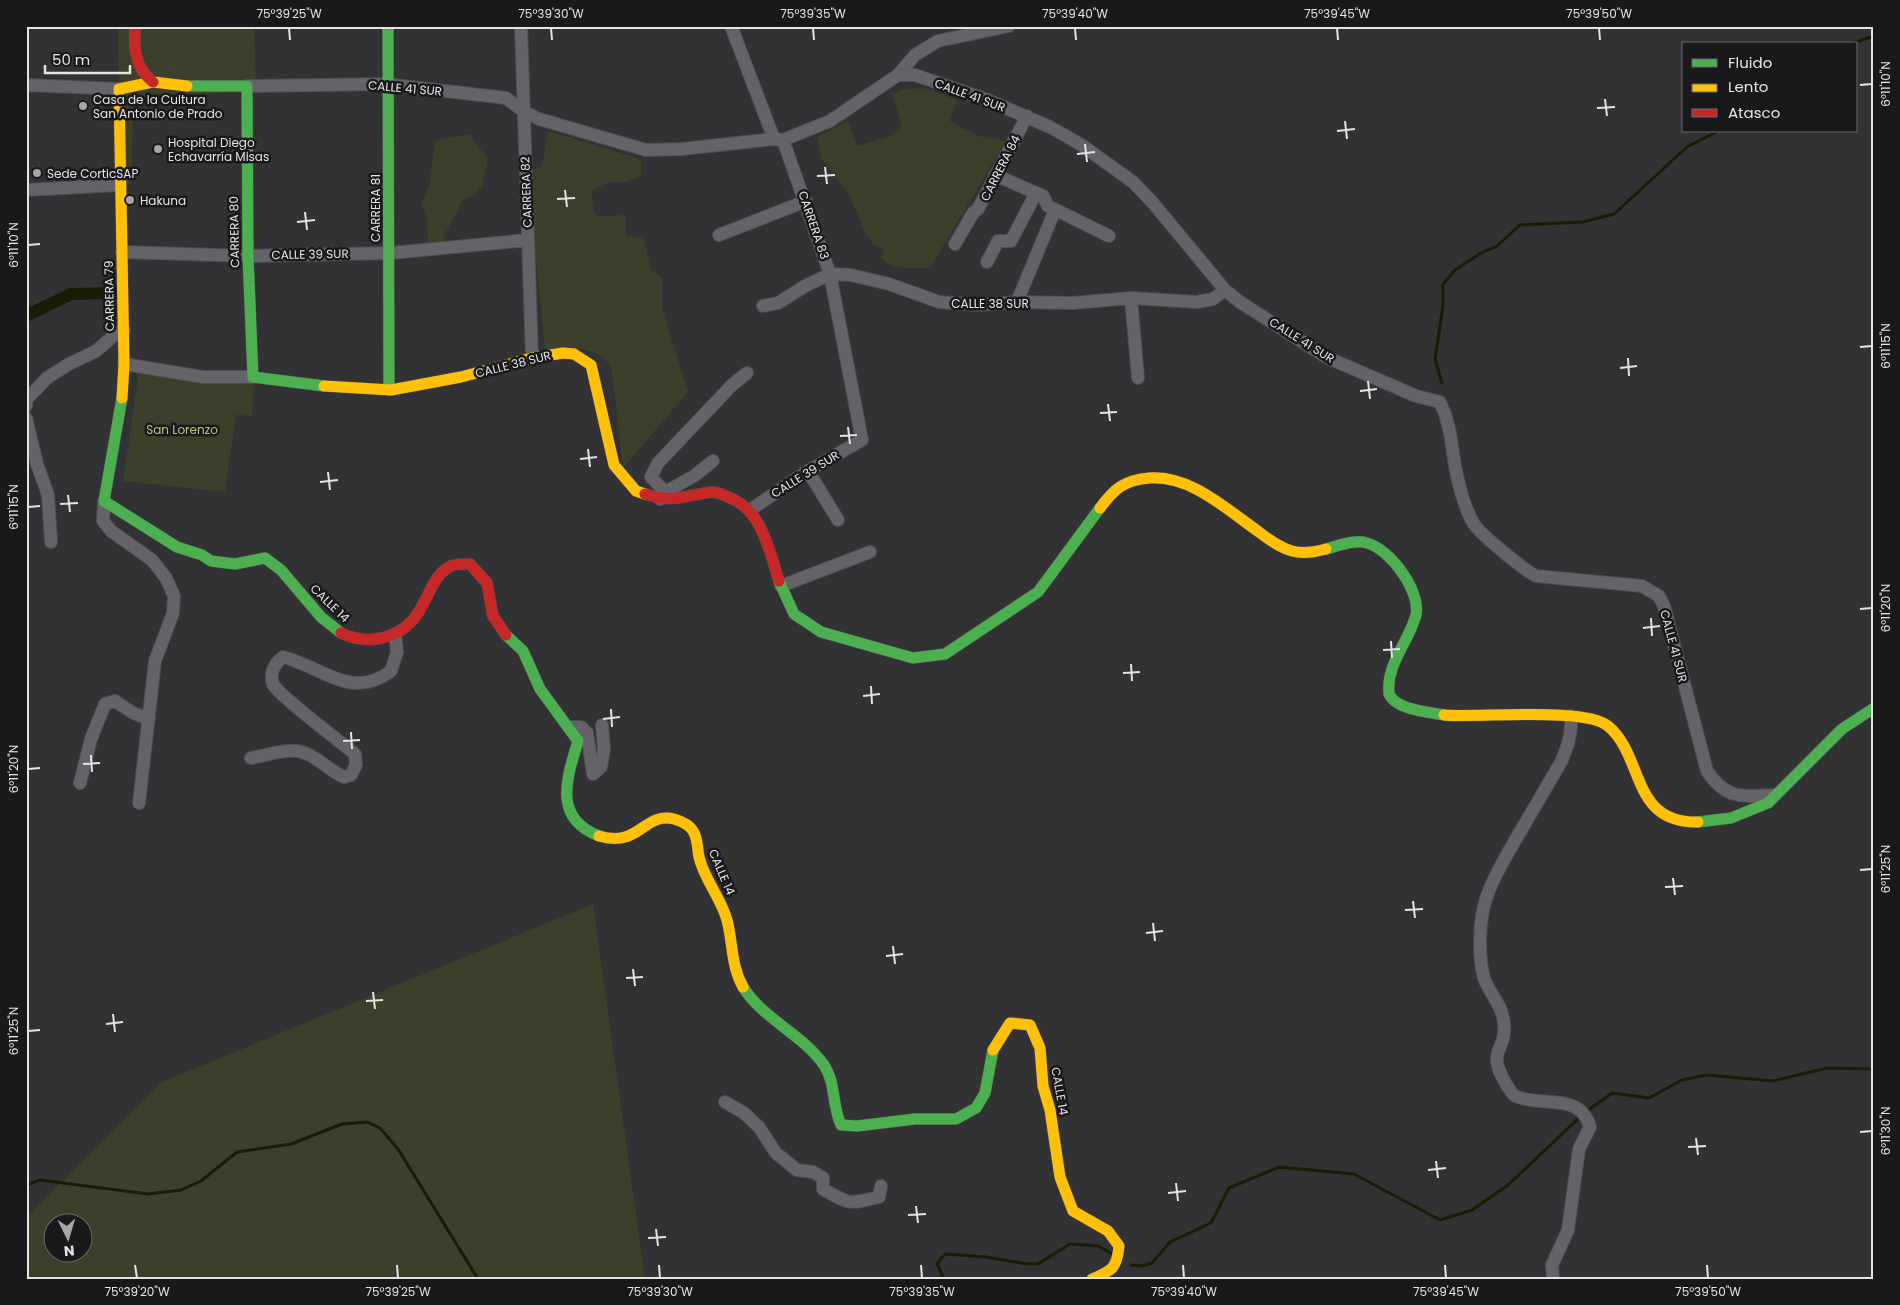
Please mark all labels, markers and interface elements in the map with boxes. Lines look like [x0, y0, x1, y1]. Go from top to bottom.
text: 75°39'25"W [256, 5, 322, 22]
text: 75°39'30"W [518, 5, 584, 22]
text: 75°39'35"W [780, 5, 846, 22]
text: 75°39'40"W [1042, 5, 1108, 22]
text: 75°39'45"W [1304, 5, 1370, 22]
text: 75°39'50"W [1566, 5, 1632, 22]
scale bar [45, 42, 130, 74]
legend [1682, 42, 1858, 132]
text: 50 m [52, 49, 90, 70]
text: Fluido [1728, 52, 1772, 73]
text: 6°11'10"N [1877, 61, 1894, 107]
street label: CALLE 41 SUR [932, 74, 1008, 116]
street label: CALLE 41 SUR [367, 76, 443, 100]
text: Lento [1728, 76, 1768, 97]
place label: Casa de la Cultura San Antonio de Prado [93, 91, 223, 122]
marker: Casa de la Cultura San Antonio de Prado [77, 100, 89, 112]
text: Atasco [1728, 102, 1780, 123]
street label: CARRERA 84 [976, 132, 1024, 204]
place label: Hospital Diego Echavarría Misas [168, 134, 269, 165]
marker: Hospital Diego Echavarría Misas [152, 143, 164, 155]
street label: CARRERA 82 [516, 156, 536, 228]
place label: Sede CorticSAP [47, 165, 138, 182]
marker: Sede CorticSAP [31, 167, 43, 179]
street label: CARRERA 81 [367, 174, 384, 242]
street label: CARRERA 83 [794, 189, 834, 261]
place label: Hakuna [140, 192, 186, 209]
marker: Hakuna [124, 194, 136, 206]
street label: CARRERA 80 [225, 196, 243, 268]
text: 6°11'10"N [5, 222, 22, 268]
street label: CALLE 39 SUR [271, 245, 349, 263]
street label: CARRERA 79 [100, 260, 118, 332]
street label: CALLE 38 SUR [951, 295, 1029, 312]
street label: CALLE 41 SUR [1266, 313, 1338, 367]
text: 6°11'15"N [1877, 323, 1894, 369]
street label: CALLE 38 SUR [473, 346, 553, 382]
park label: San Lorenzo [146, 421, 218, 438]
street label: CALLE 39 SUR [768, 446, 842, 502]
text: 6°11'15"N [5, 484, 22, 530]
street label: CALLE 14 [307, 580, 354, 626]
text: 6°11'20"N [1877, 584, 1894, 632]
street label: CALLE 41 SUR [1656, 608, 1692, 684]
text: 6°11'20"N [5, 745, 22, 793]
text: 6°11'25"N [1877, 845, 1894, 893]
street label: CALLE 14 [705, 846, 739, 898]
text: 6°11'25"N [5, 1007, 22, 1055]
street label: CALLE 14 [1047, 1066, 1073, 1117]
text: 6°11'30"N [1877, 1107, 1894, 1155]
north arrow [42, 1212, 92, 1262]
text: N [63, 1241, 75, 1261]
text: 75°39'20"W [104, 1283, 170, 1300]
text: 75°39'25"W [365, 1283, 431, 1300]
text: 75°39'30"W [627, 1283, 693, 1300]
text: 75°39'35"W [889, 1283, 955, 1300]
text: 75°39'40"W [1151, 1283, 1217, 1300]
text: 75°39'45"W [1413, 1283, 1479, 1300]
text: 75°39'50"W [1675, 1283, 1741, 1300]

